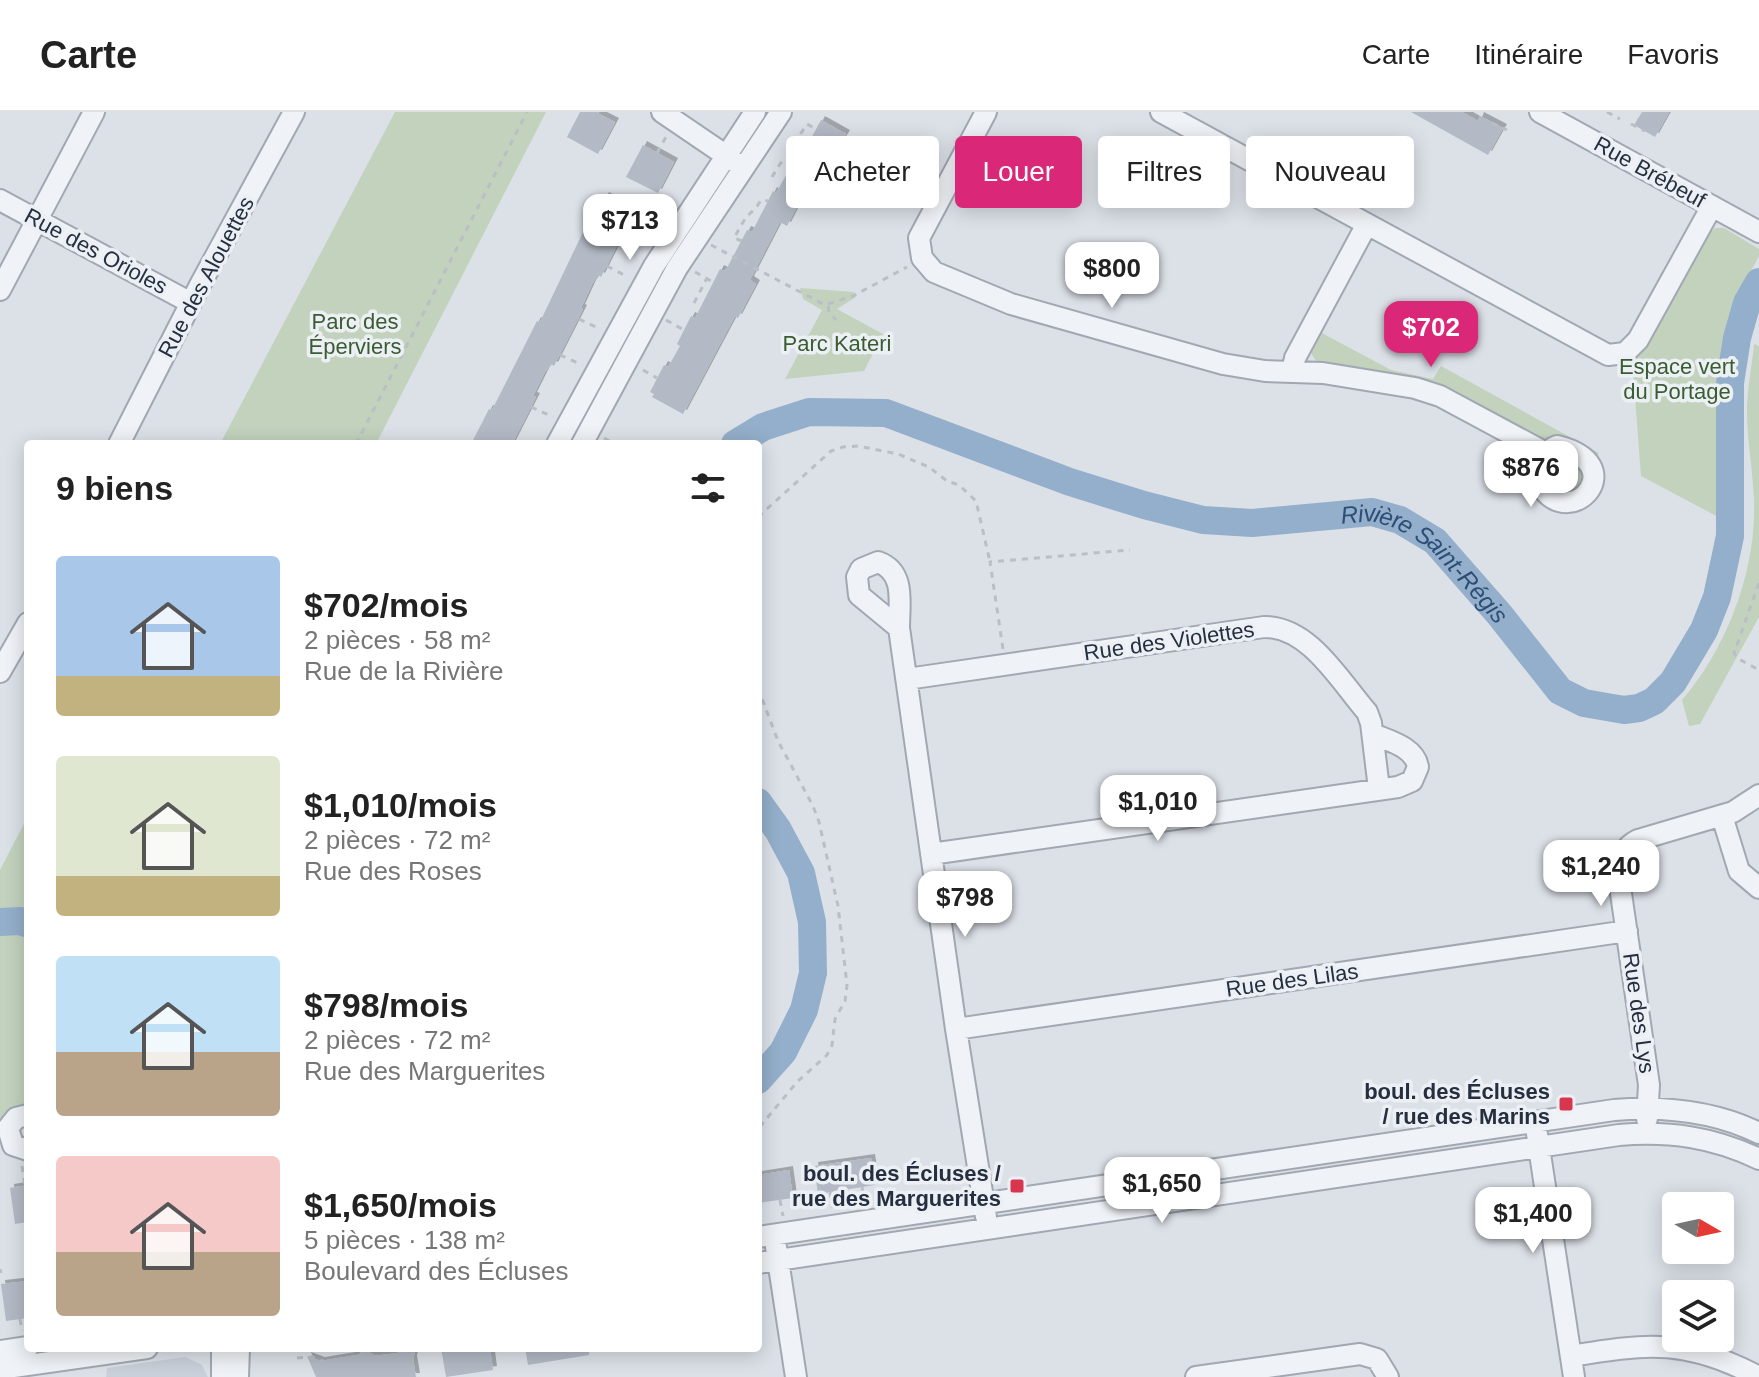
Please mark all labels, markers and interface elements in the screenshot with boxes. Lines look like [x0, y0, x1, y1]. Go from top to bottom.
text: Carte [40, 34, 137, 76]
text: Carte [1362, 39, 1430, 70]
text: Itinéraire [1474, 39, 1583, 70]
text: Favoris [1627, 39, 1719, 70]
street label: Rue Brébeuf [1590, 131, 1711, 213]
chip: Acheter [786, 136, 939, 208]
chip: Louer [955, 136, 1082, 208]
chip: Filtres [1098, 136, 1230, 208]
chip: Nouveau [1246, 136, 1414, 208]
street label: Rue des Alouettes [153, 192, 259, 362]
pin: $713 [583, 194, 677, 262]
street label: Rue des Orioles [20, 203, 172, 299]
text: $713 [601, 205, 659, 235]
pin: $800 [1065, 242, 1159, 310]
text: $800 [1083, 253, 1141, 283]
pin: $702 [1384, 301, 1478, 369]
park label: Parc des Éperviers [309, 309, 401, 359]
text: $702 [1402, 312, 1460, 342]
park label: Parc Kateri [783, 331, 891, 356]
park label: Espace vert du Portage [1619, 354, 1735, 404]
pin: $876 [1484, 441, 1578, 509]
text: $876 [1502, 452, 1560, 482]
icon: filters [686, 466, 730, 510]
text: 9 biens [56, 469, 173, 507]
water label: Rivière Saint-Régis [1339, 498, 1514, 628]
text: $702/mois [304, 586, 468, 624]
icon: home [120, 588, 216, 684]
street label: Rue des Violettes [1082, 617, 1256, 665]
text: 2 pièces · 58 m² [304, 625, 490, 655]
text: Rue de la Rivière [304, 656, 503, 686]
pin: $1,010 [1093, 775, 1223, 843]
text: $1,010/mois [304, 786, 497, 824]
text: $1,010 [1118, 786, 1198, 816]
icon: home [120, 788, 216, 884]
text: 2 pièces · 72 m² [304, 825, 490, 855]
pin: $1,240 [1536, 840, 1666, 908]
text: $1,240 [1561, 851, 1641, 881]
text: Rue des Roses [304, 856, 482, 886]
pin: $798 [918, 871, 1012, 939]
text: $798 [936, 882, 994, 912]
street label: Rue des Lys [1618, 951, 1660, 1075]
street label: Rue des Lilas [1224, 958, 1360, 1002]
text: $798/mois [304, 986, 468, 1024]
icon: home [120, 988, 216, 1084]
text: 2 pièces · 72 m² [304, 1025, 490, 1055]
text: Rue des Marguerites [304, 1056, 545, 1086]
place label: boul. des Écluses / rue des Marins [1364, 1079, 1550, 1129]
marker: boul. des Écluses / rue des Marins [1557, 1095, 1575, 1113]
pin: $1,650 [1097, 1157, 1227, 1225]
place label: boul. des Écluses / rue des Marguerites [792, 1161, 1001, 1211]
text: $1,650 [1122, 1168, 1202, 1198]
marker: boul. des Écluses / rue des Marguerites [1008, 1177, 1026, 1195]
text: $1,650/mois [304, 1186, 497, 1224]
pin: $1,400 [1468, 1187, 1598, 1255]
icon: home [120, 1188, 216, 1284]
north arrow [1662, 1192, 1734, 1264]
map controls [1662, 1192, 1734, 1352]
text: $1,400 [1493, 1198, 1573, 1228]
text: 5 pièces · 138 m² [304, 1225, 505, 1255]
text: Boulevard des Écluses [304, 1256, 568, 1286]
button: layers [1662, 1280, 1734, 1352]

